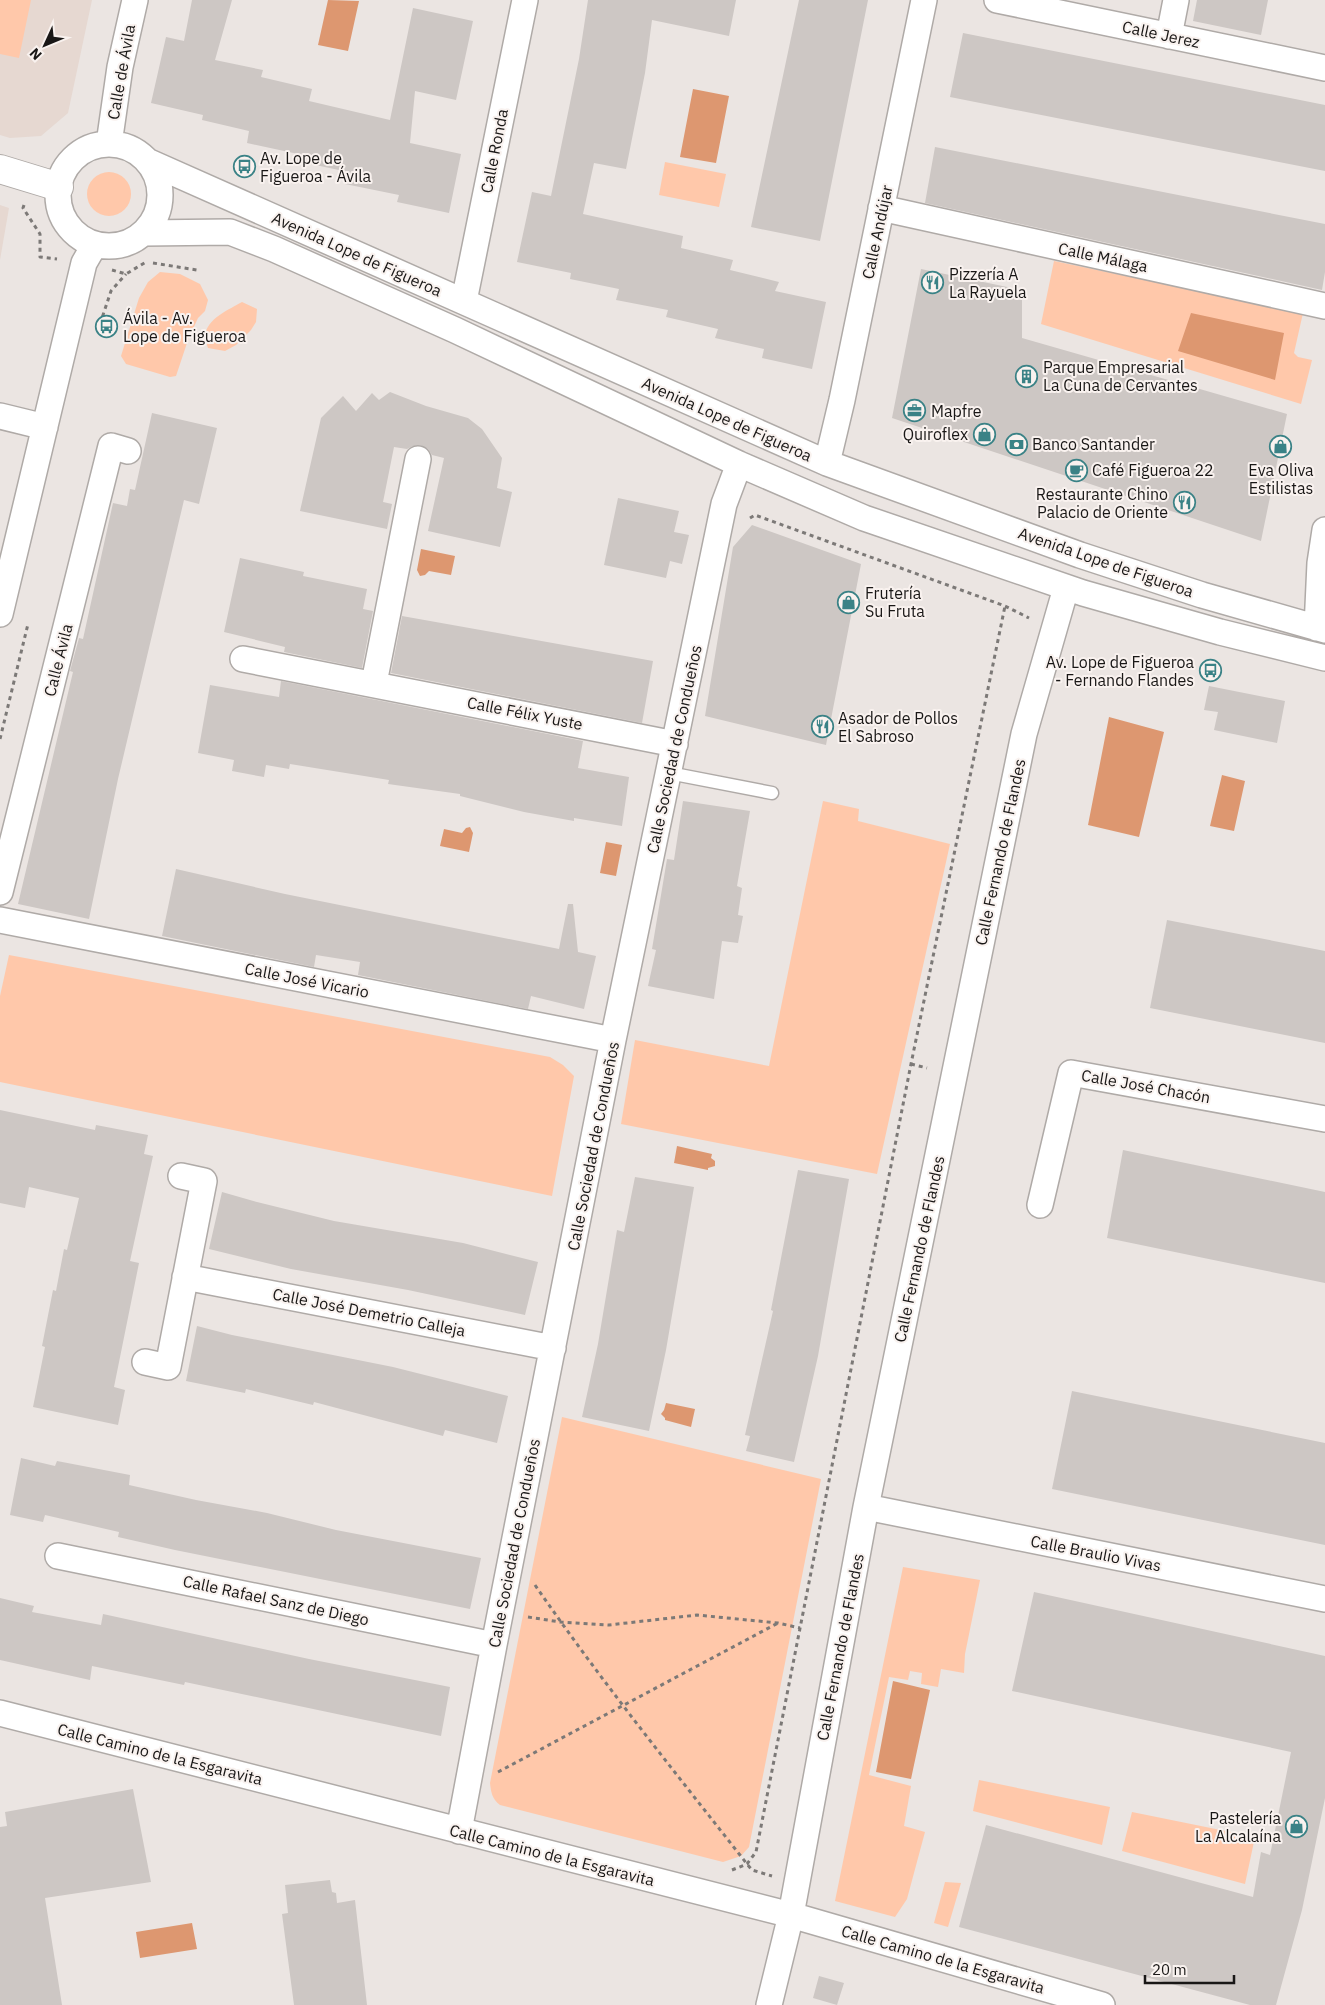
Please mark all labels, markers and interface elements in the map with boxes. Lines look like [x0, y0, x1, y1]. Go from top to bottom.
street label: Calle Jerez [1121, 16, 1201, 52]
north arrow [20, 20, 70, 70]
street label: Calle de Ávila [102, 22, 139, 121]
text: N [26, 44, 46, 64]
street label: Calle Ronda [476, 107, 512, 195]
place label: Av. Lope de Figueroa - Ávila [260, 148, 372, 186]
bus stop icon: Av. Lope de Figueroa - Ávila [232, 155, 256, 179]
street label: Calle Andújar [857, 183, 897, 281]
street label: Avenida Lope de Figueroa [269, 207, 446, 301]
street label: Calle Málaga [1056, 238, 1150, 276]
place label: Pizzería A La Rayuela [949, 264, 1027, 302]
restaurant icon: Pizzería A La Rayuela [921, 271, 945, 295]
place label: Ávila - Av. Lope de Figueroa [123, 307, 246, 346]
bus stop icon: Ávila - Av. Lope de Figueroa [95, 315, 119, 339]
place label: Parque Empresarial La Cuna de Cervantes [1043, 357, 1198, 395]
building icon: Parque Empresarial La Cuna de Cervantes [1015, 364, 1039, 388]
street label: Avenida Lope de Figueroa [639, 372, 816, 466]
office icon: Mapfre [903, 399, 927, 423]
place label: Mapfre [931, 401, 982, 421]
shop icon: Quiroflex [972, 422, 996, 446]
place label: Quiroflex [903, 424, 968, 444]
bank icon: Banco Santander [1004, 432, 1028, 456]
place label: Banco Santander [1032, 434, 1155, 454]
shop icon: Eva Oliva Estilistas [1269, 434, 1293, 458]
cafe icon: Café Figueroa 22 [1064, 458, 1088, 482]
place label: Café Figueroa 22 [1092, 460, 1214, 480]
place label: Eva Oliva Estilistas [1248, 460, 1314, 498]
place label: Restaurante Chino Palacio de Oriente [1036, 484, 1168, 522]
restaurant icon: Restaurante Chino Palacio de Oriente [1172, 491, 1196, 515]
street label: Avenida Lope de Figueroa [1016, 523, 1197, 602]
place label: Frutería Su Fruta [865, 583, 925, 621]
shop icon: Frutería Su Fruta [837, 590, 861, 614]
street label: Calle Ávila [38, 621, 77, 699]
street label: Calle Sociedad de Condueños [642, 643, 706, 855]
place label: Av. Lope de Figueroa - Fernando Flandes [1046, 652, 1194, 690]
bus stop icon: Av. Lope de Figueroa - Fernando Flandes [1198, 659, 1222, 683]
street label: Calle Félix Yuste [465, 692, 585, 734]
place label: Asador de Pollos El Sabroso [838, 708, 958, 746]
restaurant icon: Asador de Pollos El Sabroso [810, 715, 834, 739]
street label: Calle Fernando de Flandes [970, 757, 1030, 947]
street label: Calle José Vicario [243, 958, 371, 1002]
street label: Calle Sociedad de Condueños [563, 1040, 623, 1252]
street label: Calle José Chacón [1080, 1065, 1212, 1107]
street label: Calle Fernando de Flandes [889, 1154, 949, 1344]
street label: Calle José Demetrio Calleja [271, 1283, 468, 1341]
street label: Calle Sociedad de Condueños [484, 1437, 544, 1649]
street label: Calle Braulio Vivas [1029, 1531, 1163, 1575]
street label: Calle Fernando de Flandes [812, 1552, 868, 1742]
street label: Calle Rafael Sanz de Diego [181, 1570, 371, 1630]
street label: Calle Camino de la Esgaravita [55, 1719, 265, 1789]
place label: Pastelería La Alcalaína [1195, 1808, 1281, 1846]
shop icon: Pastelería La Alcalaína [1285, 1815, 1309, 1839]
street label: Calle Camino de la Esgaravita [447, 1820, 657, 1890]
street label: Calle Camino de la Esgaravita [839, 1920, 1047, 1998]
scale bar [1145, 1952, 1234, 1984]
text: 20 m [1152, 1960, 1187, 1979]

